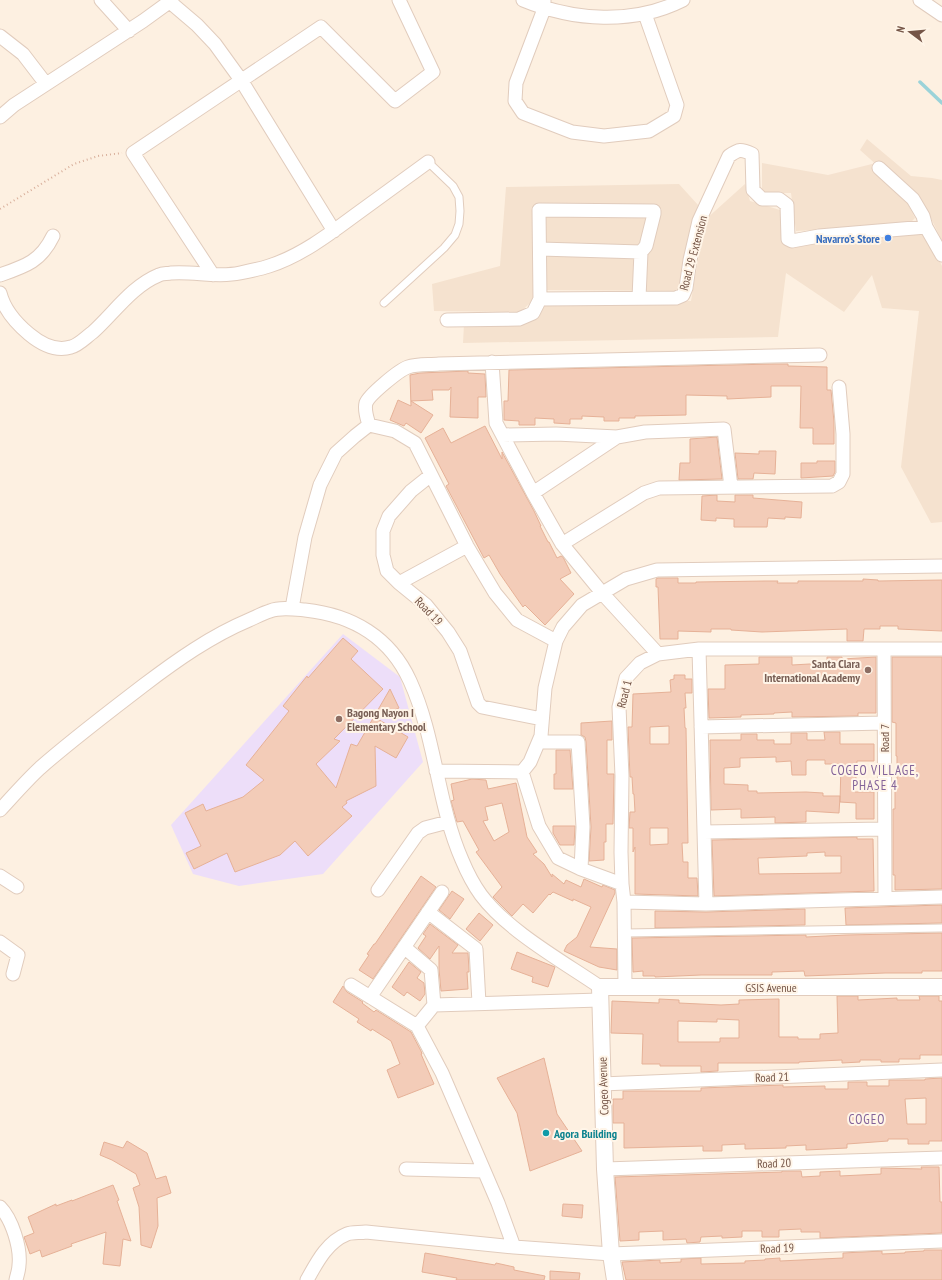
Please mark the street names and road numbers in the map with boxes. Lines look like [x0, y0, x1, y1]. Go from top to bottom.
street label: Road 29 Extension [676, 214, 710, 292]
street label: Road 19 [412, 594, 446, 628]
street label: Road 1 [613, 678, 635, 710]
street label: Road 7 [877, 724, 892, 752]
street label: GSIS Avenue [745, 980, 797, 995]
street label: Cogeo Avenue [594, 1057, 612, 1115]
street label: Road 21 [755, 1069, 789, 1085]
street label: Road 20 [757, 1155, 791, 1171]
street label: Road 19 [760, 1240, 794, 1256]

